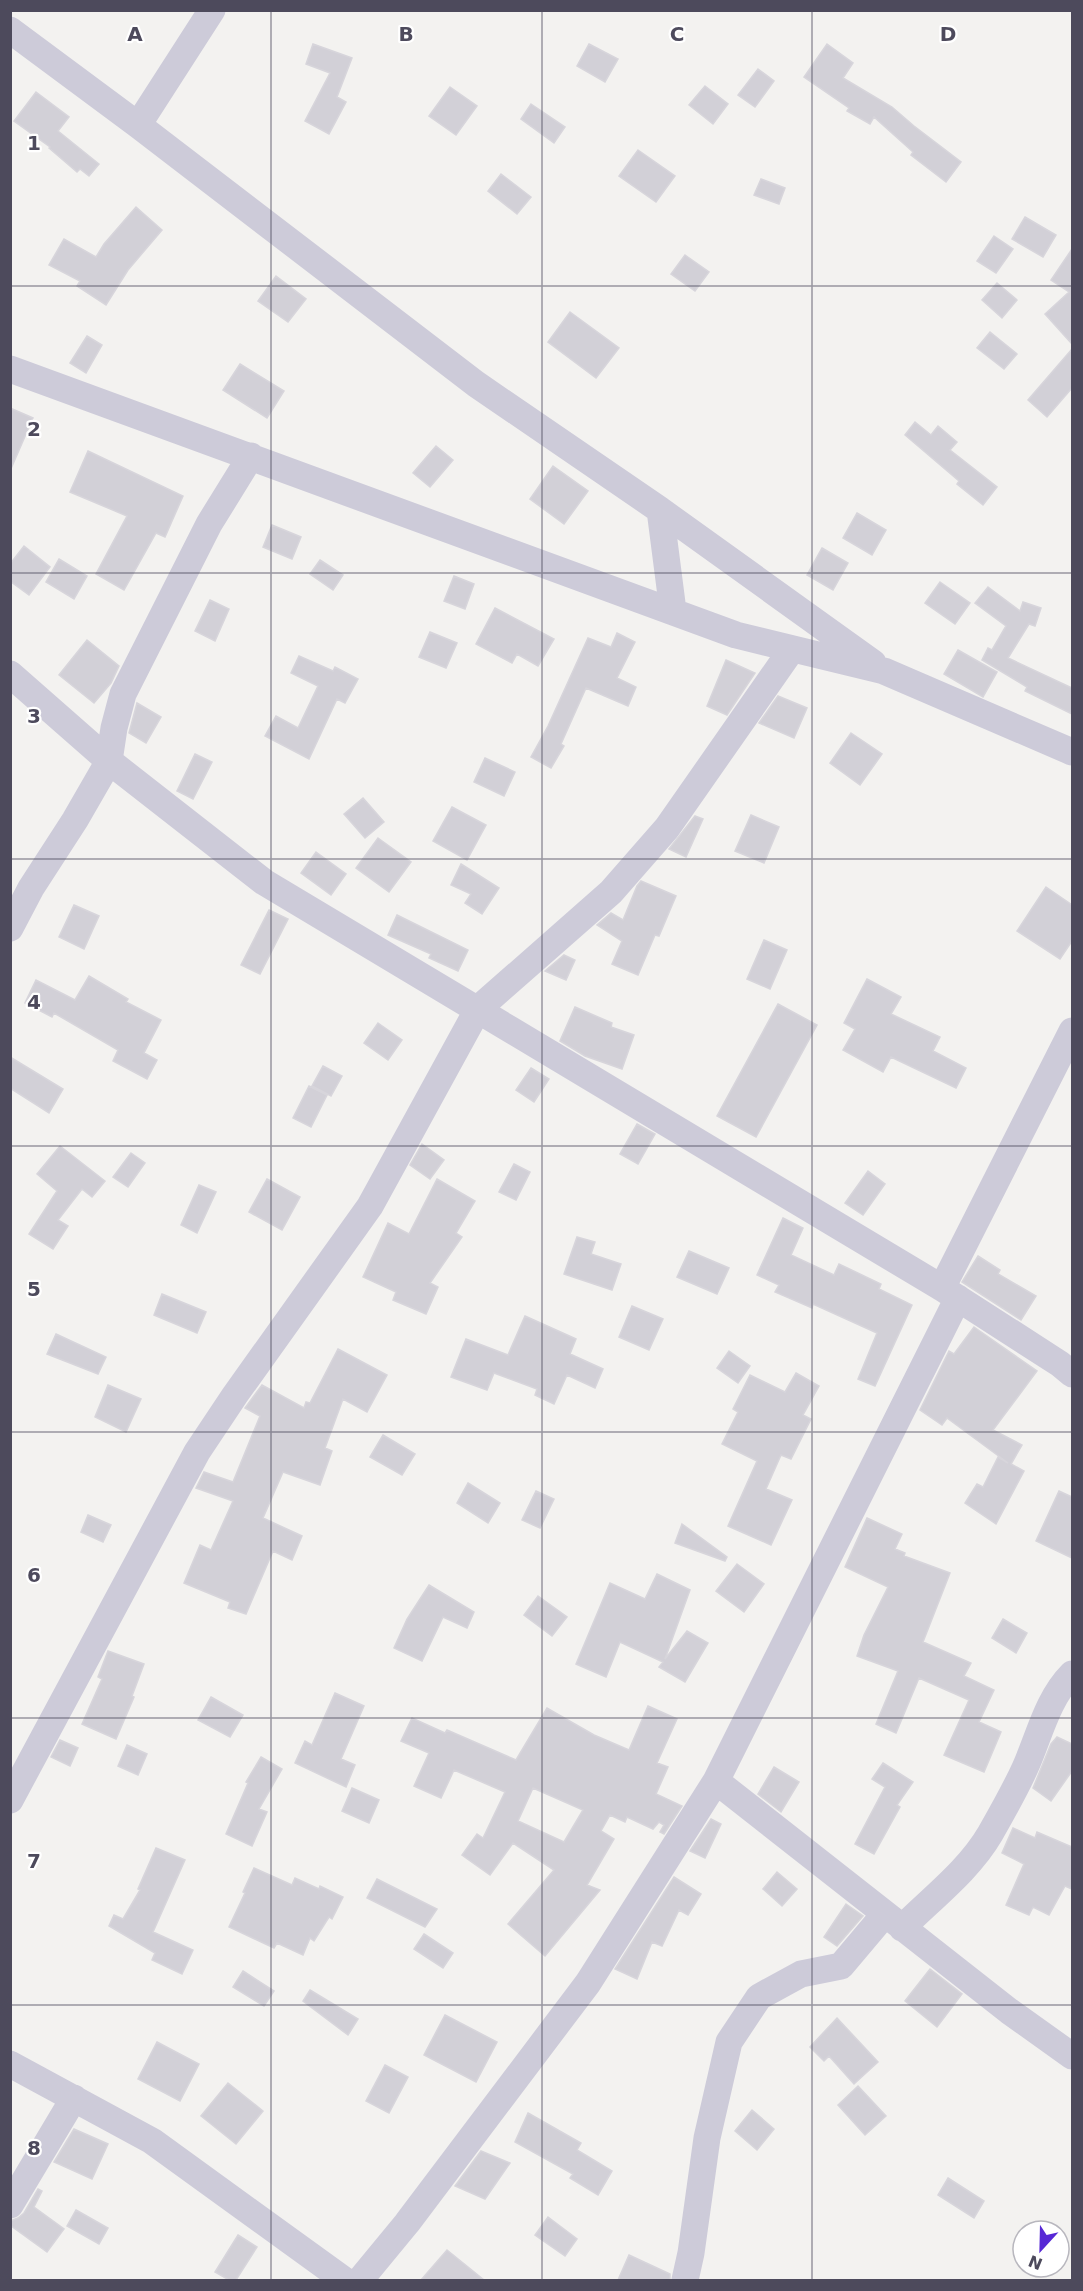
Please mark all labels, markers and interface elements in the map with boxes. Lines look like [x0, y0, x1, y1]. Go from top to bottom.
text: A [127, 22, 143, 46]
text: B [398, 22, 414, 46]
text: C [670, 22, 684, 46]
text: D [940, 22, 956, 46]
text: 1 [27, 131, 41, 155]
text: 2 [27, 417, 41, 441]
text: 3 [27, 704, 41, 728]
text: 4 [27, 990, 41, 1014]
text: 5 [27, 1277, 41, 1301]
text: 6 [27, 1563, 41, 1587]
text: 7 [27, 1849, 41, 1873]
text: 8 [27, 2136, 41, 2160]
north arrow [1011, 2219, 1071, 2279]
text: N [1026, 2251, 1045, 2274]

